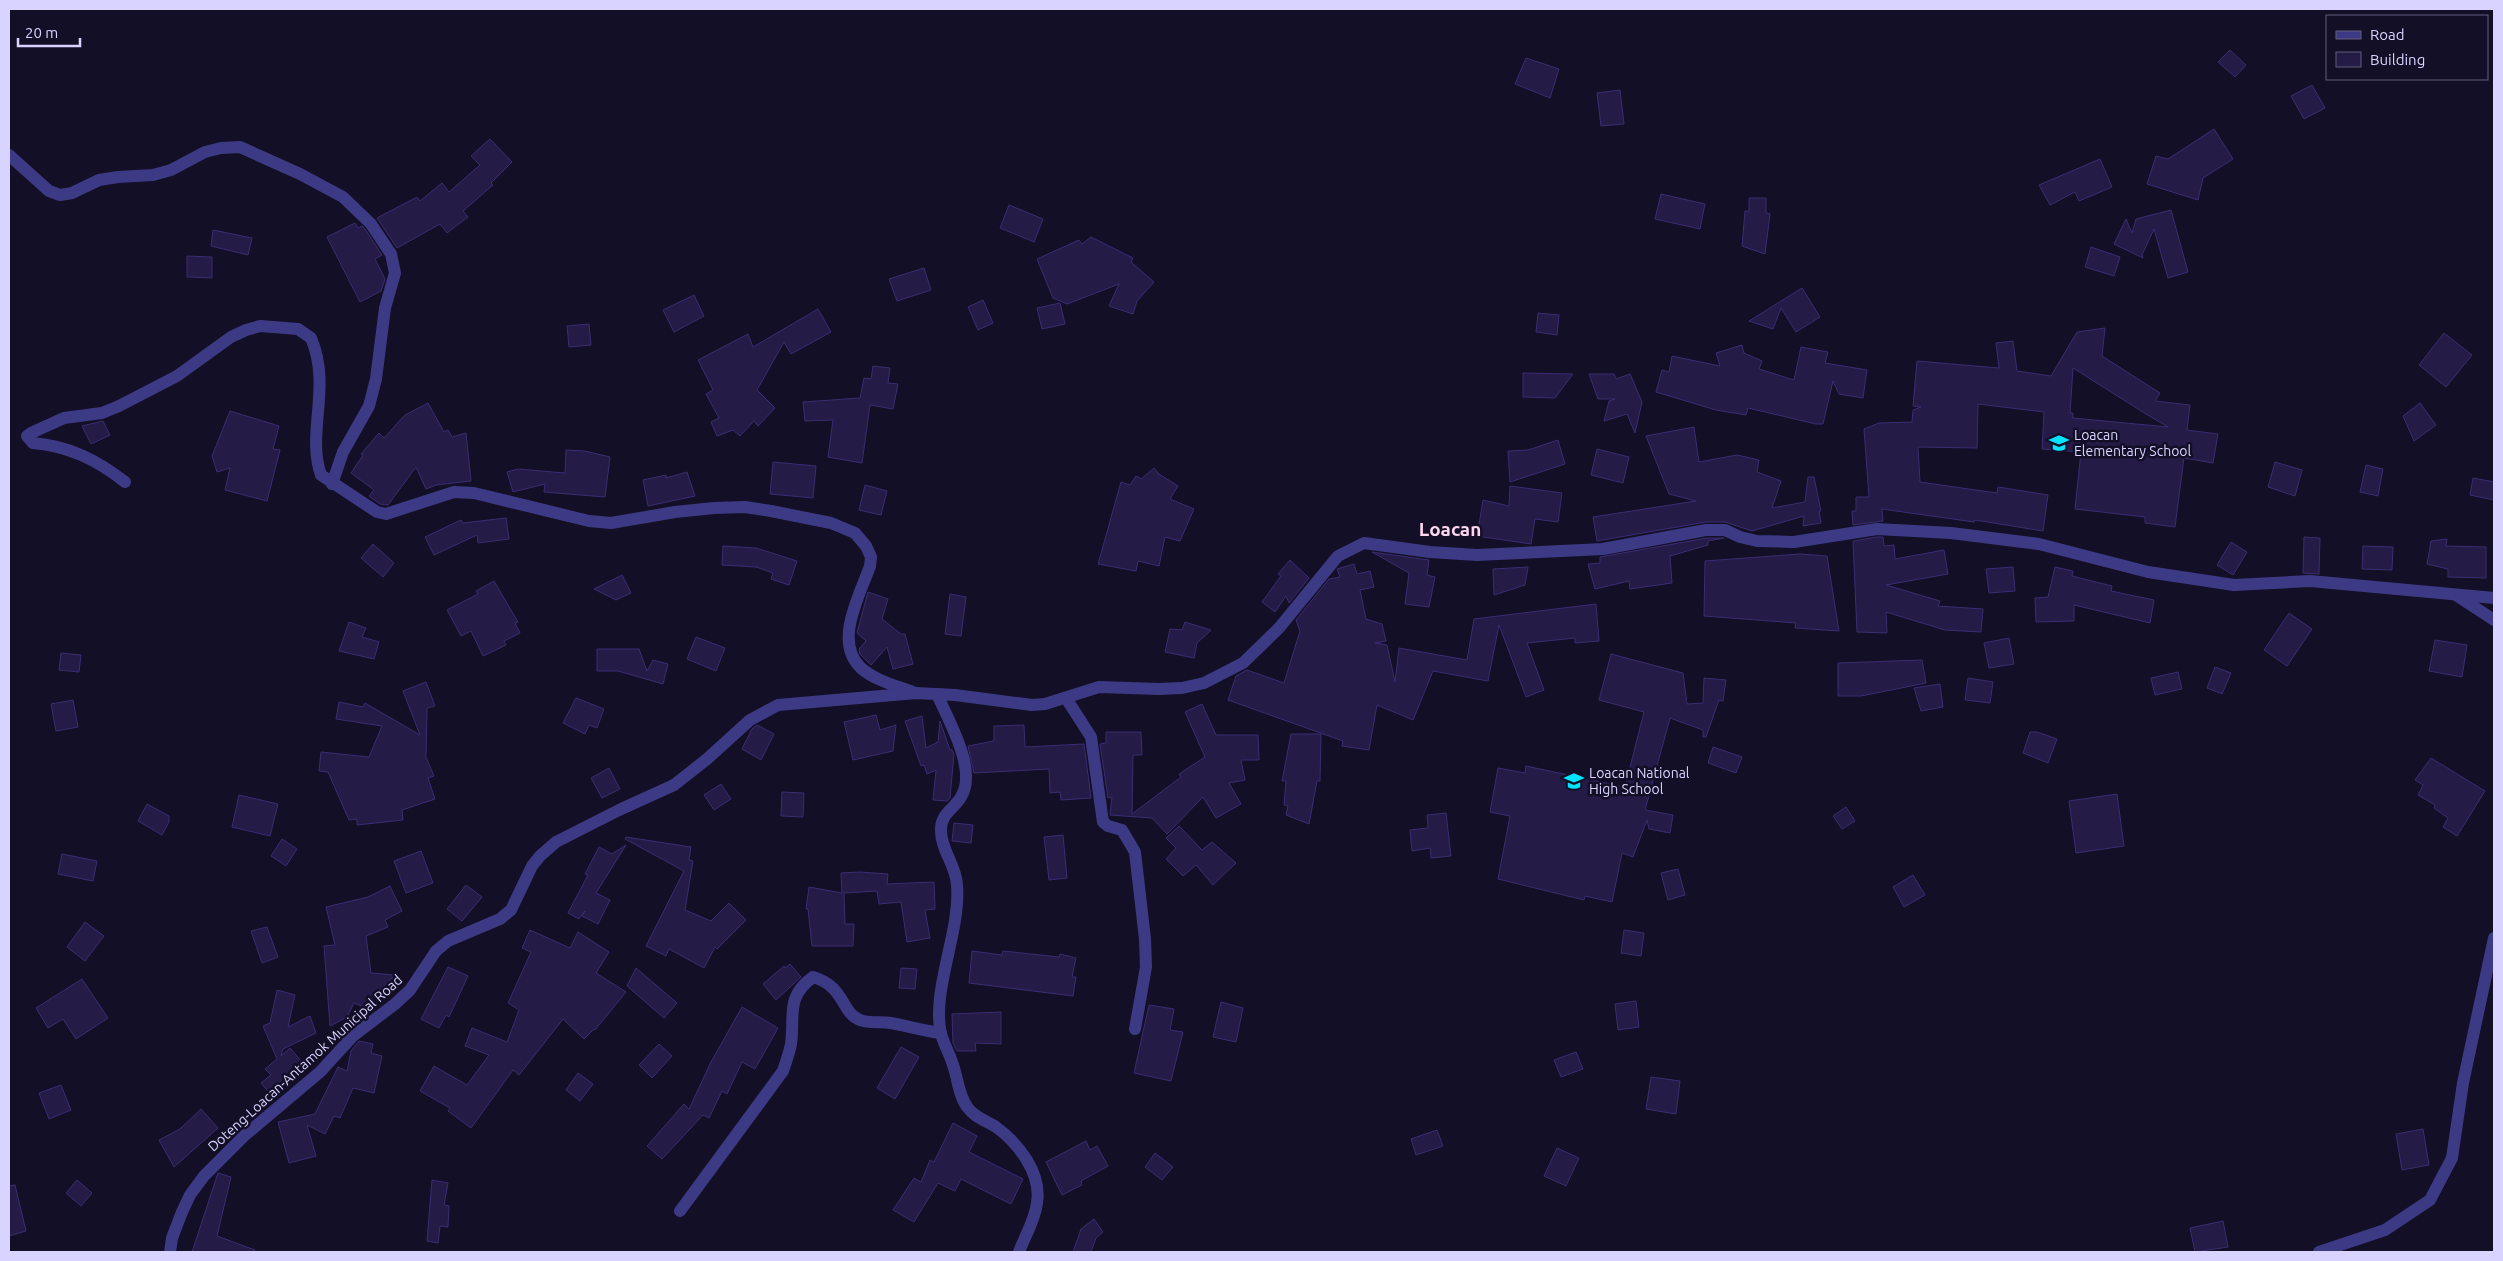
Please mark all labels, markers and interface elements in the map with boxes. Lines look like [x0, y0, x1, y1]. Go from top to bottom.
scale bar [18, 15, 80, 47]
legend [2326, 15, 2488, 80]
text: 20 m [25, 24, 58, 41]
text: Road [2370, 26, 2405, 43]
text: Building [2370, 51, 2425, 68]
place label: Loacan Elementary School [2074, 427, 2192, 459]
school or university icon: Loacan Elementary School [2048, 432, 2070, 454]
district label: Loacan [1419, 518, 1481, 540]
place label: Loacan National High School [1589, 765, 1690, 797]
school or university icon: Loacan National High School [1563, 770, 1585, 792]
street label: Doteng-Loacan-Antamok Municipal Road [205, 971, 405, 1155]

